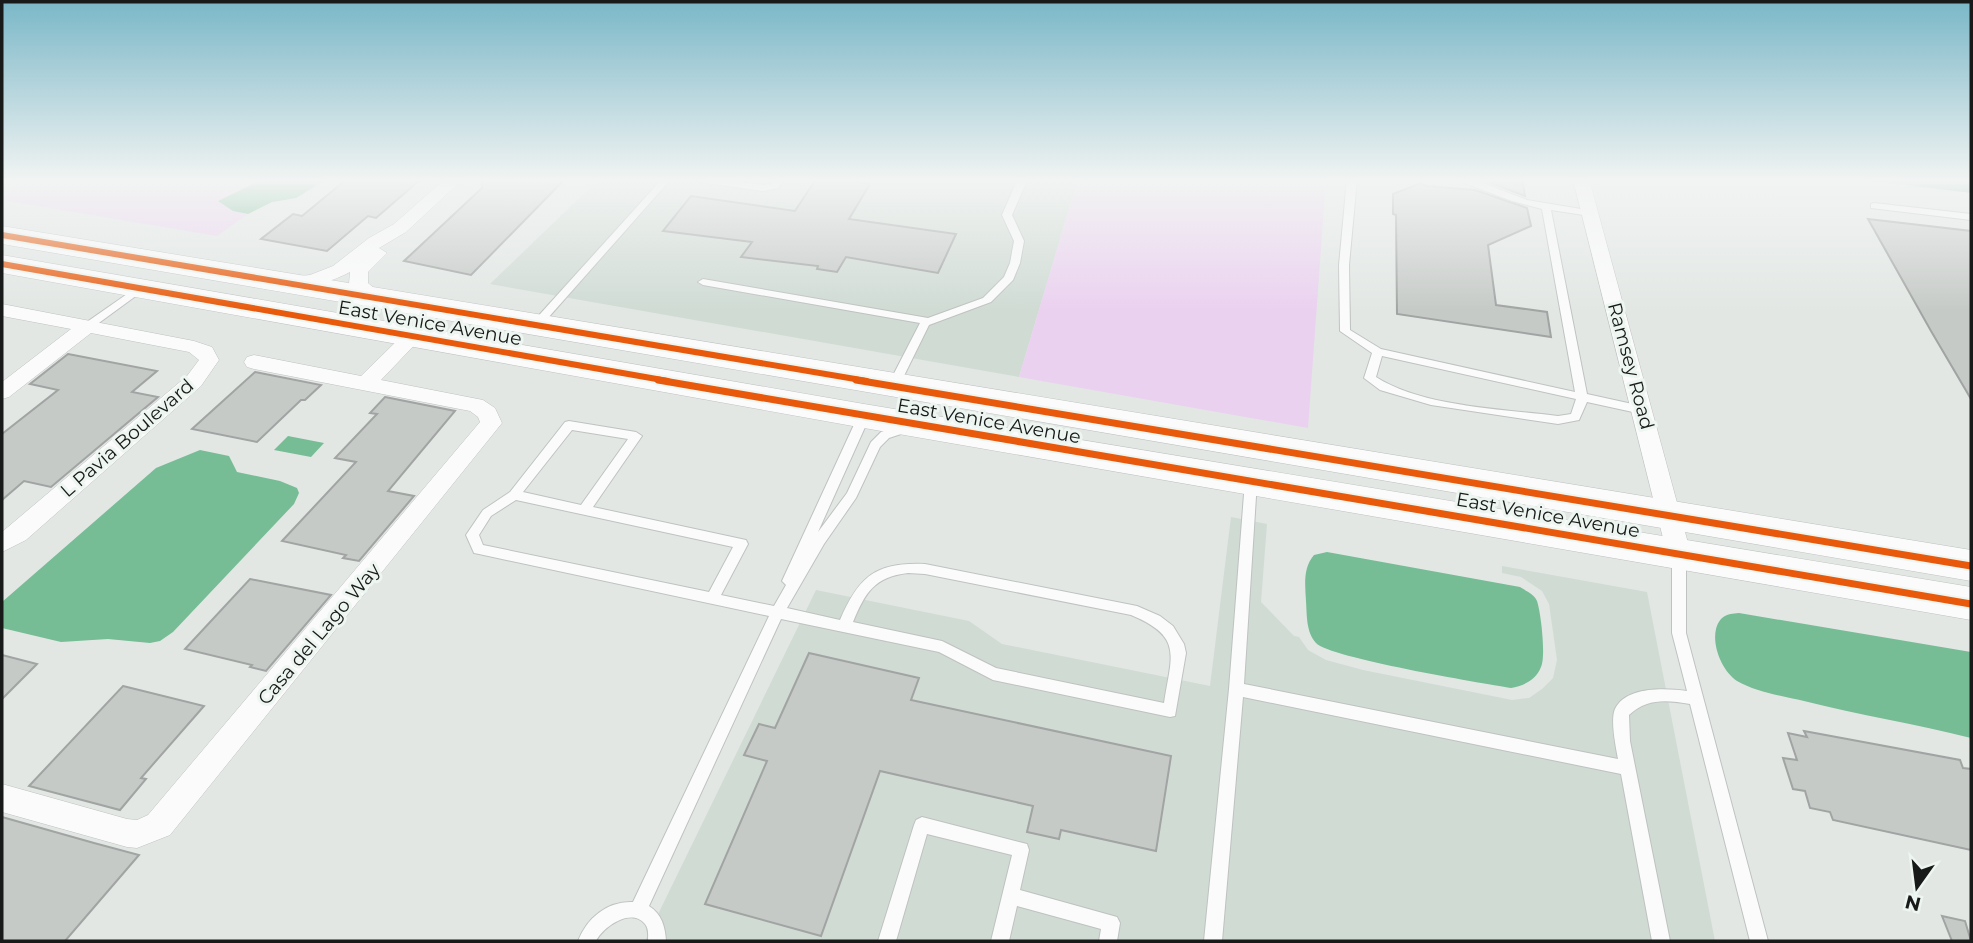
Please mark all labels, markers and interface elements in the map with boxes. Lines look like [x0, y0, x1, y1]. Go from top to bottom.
street label: East Venice Avenue [336, 296, 524, 350]
street label: Ramsey Road [1603, 300, 1659, 432]
street label: L Pavia Boulevard [56, 374, 198, 502]
street label: East Venice Avenue [895, 394, 1083, 448]
street label: East Venice Avenue [1454, 488, 1642, 542]
street label: Casa del Lago Way [253, 558, 385, 710]
north arrow [1882, 852, 1952, 922]
text: N [1903, 890, 1923, 916]

